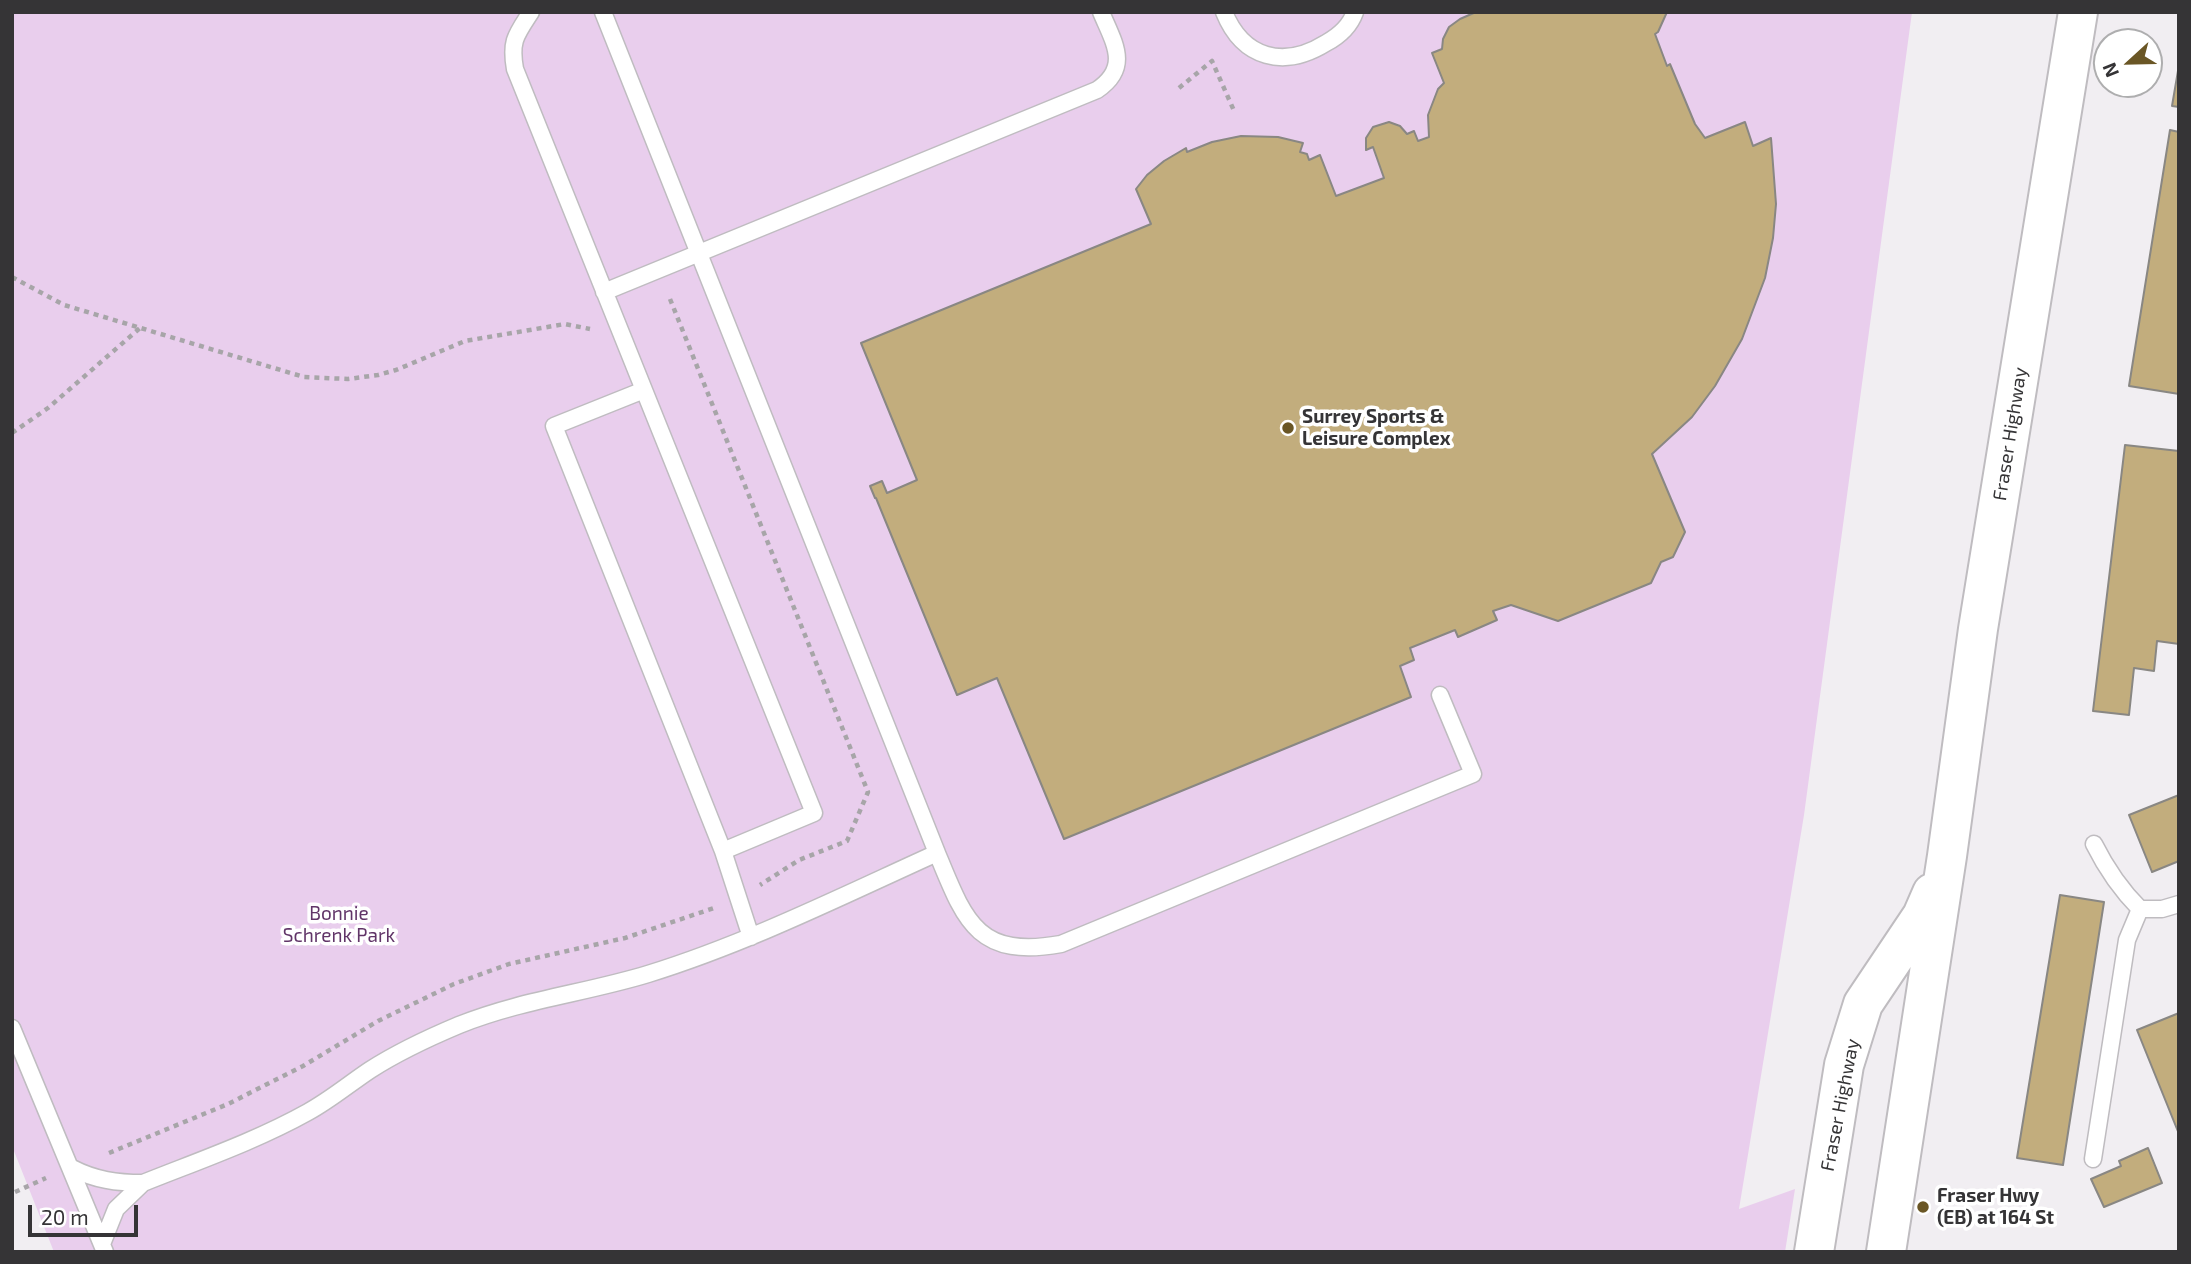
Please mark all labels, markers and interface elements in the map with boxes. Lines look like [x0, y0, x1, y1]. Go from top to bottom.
north arrow [2093, 28, 2163, 98]
text: N [2097, 60, 2123, 81]
street label: Fraser Highway [1988, 366, 2032, 502]
place label: Surrey Sports & Leisure Complex [1302, 406, 1450, 450]
marker: Surrey Sports & Leisure Complex [1280, 420, 1296, 436]
park label: Bonnie Schrenk Park [283, 903, 395, 947]
street label: Fraser Highway [1816, 1037, 1864, 1173]
place label: Fraser Hwy (EB) at 164 St [1937, 1185, 2054, 1229]
scale bar [32, 1190, 142, 1234]
marker: Fraser Hwy (EB) at 164 St [1915, 1199, 1931, 1215]
text: 20 m [41, 1204, 89, 1229]

